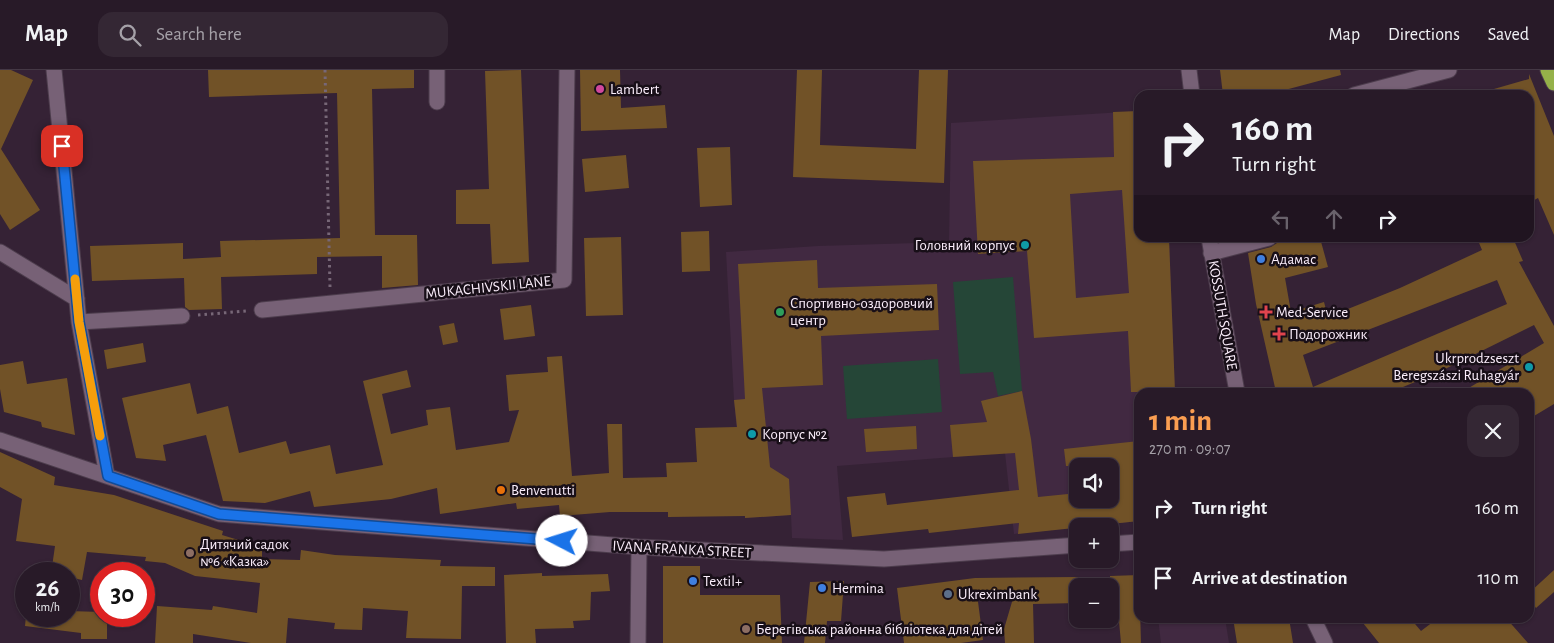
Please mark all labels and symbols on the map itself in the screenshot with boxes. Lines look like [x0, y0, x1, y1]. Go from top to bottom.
place label: Lambert [610, 82, 659, 97]
marker: Lambert [594, 83, 606, 95]
pin [41, 125, 83, 167]
place label: Головний корпус [915, 238, 1015, 253]
marker: Головний корпус [1019, 239, 1031, 251]
place label: Адамас [1271, 252, 1316, 267]
marker: Адамас [1255, 253, 1267, 265]
street label: KOSSUTH SQUARE [1205, 259, 1240, 371]
street label: MUKACHIVSKII LANE [425, 273, 552, 302]
place label: Спортивно-оздоровчий центр [790, 296, 933, 328]
place label: Med-Service [1276, 305, 1348, 320]
marker: Спортивно-оздоровчий центр [774, 306, 786, 318]
marker: Med-Service [1260, 306, 1272, 318]
place label: Подорожник [1289, 327, 1368, 342]
marker: Подорожник [1273, 328, 1285, 340]
place label: Ukrprodzseszt Beregszászi Ruhagyár [1393, 351, 1519, 383]
marker: Ukrprodzseszt Beregszászi Ruhagyár [1523, 361, 1535, 373]
place label: Корпус №2 [762, 427, 828, 442]
marker: Корпус №2 [746, 428, 758, 440]
place label: Benvenutti [511, 483, 575, 498]
marker: Benvenutti [495, 484, 507, 496]
position arrow [535, 514, 587, 566]
place label: Дитячий садок №6 «Казка» [200, 537, 289, 569]
street label: IVANA FRANKA STREET [612, 538, 753, 561]
marker: Дитячий садок №6 «Казка» [184, 547, 196, 559]
speed limit sign: 30 [90, 562, 155, 627]
place label: Textil+ [703, 574, 742, 589]
marker: Textil+ [687, 575, 699, 587]
place label: Hermina [832, 581, 884, 596]
marker: Hermina [816, 582, 828, 594]
place label: Ukreximbank [958, 587, 1037, 602]
marker: Ukreximbank [942, 588, 954, 600]
place label: Берегівська районна бібліотека для дітей [756, 622, 1003, 637]
marker: Берегівська районна бібліотека для дітей [740, 623, 752, 635]

